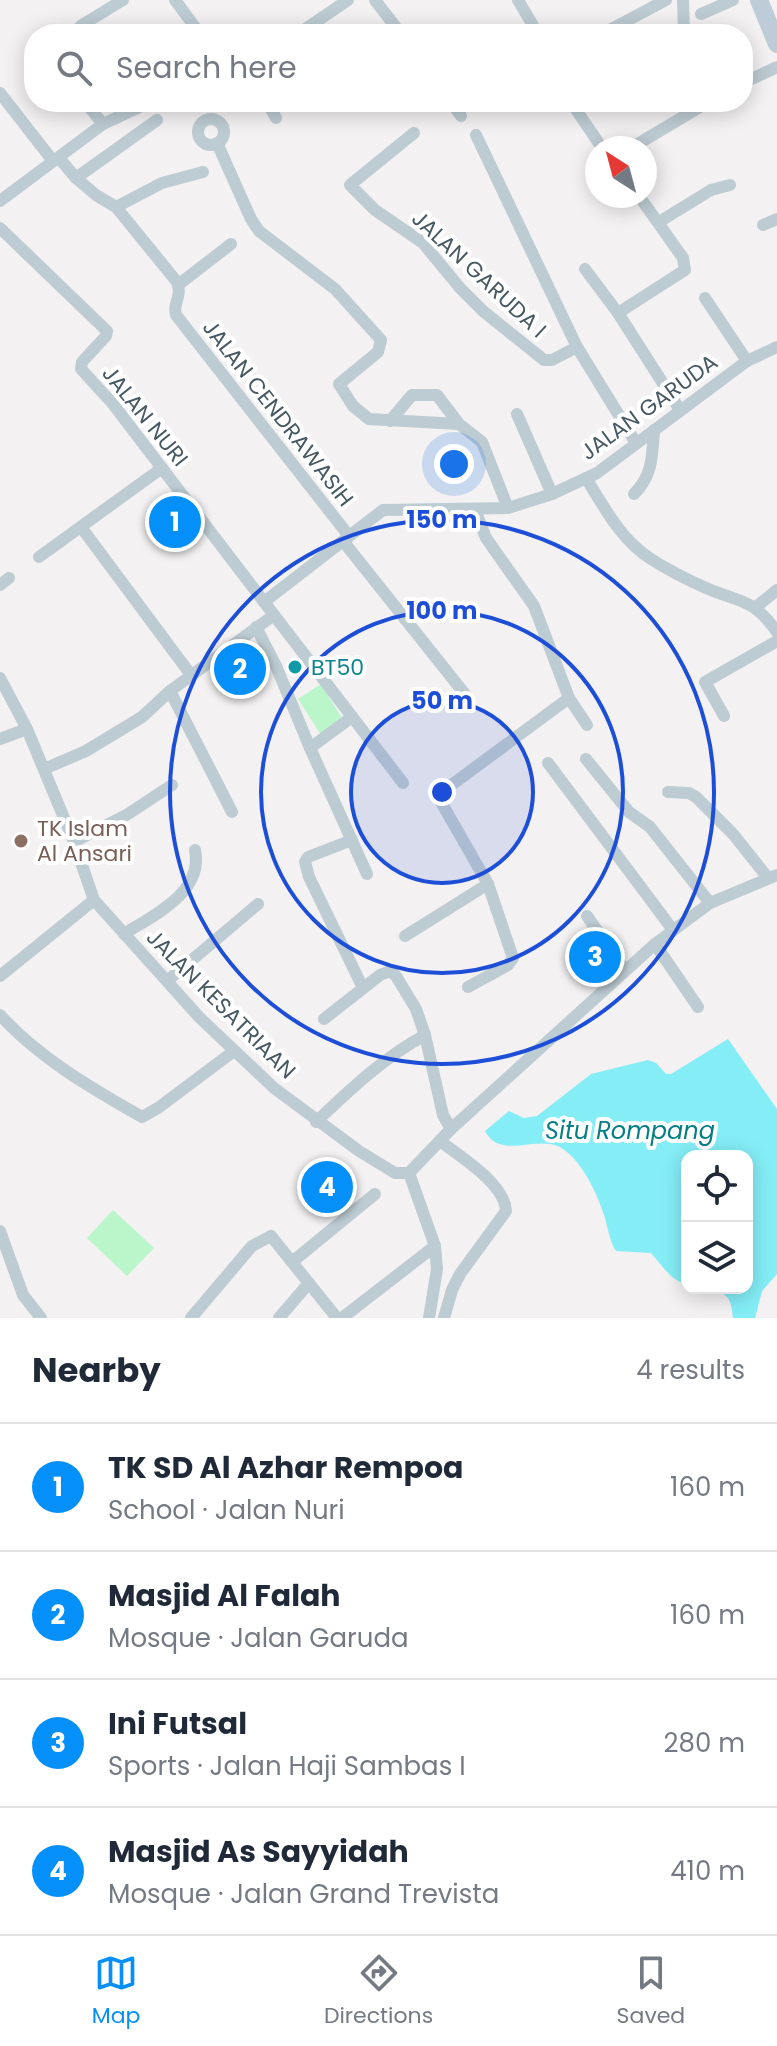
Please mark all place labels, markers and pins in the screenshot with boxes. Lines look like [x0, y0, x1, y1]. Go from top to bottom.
pin: 1 [149, 492, 201, 552]
pin: 2 [214, 639, 266, 699]
place label: BT50 [311, 652, 364, 683]
marker: BT50 [286, 658, 304, 676]
centre of rings [428, 778, 456, 806]
place label: TK Islam Al Ansari [37, 813, 132, 869]
marker: TK Islam Al Ansari [12, 832, 30, 850]
pin: 3 [569, 927, 621, 987]
pin: 4 [301, 1157, 353, 1217]

